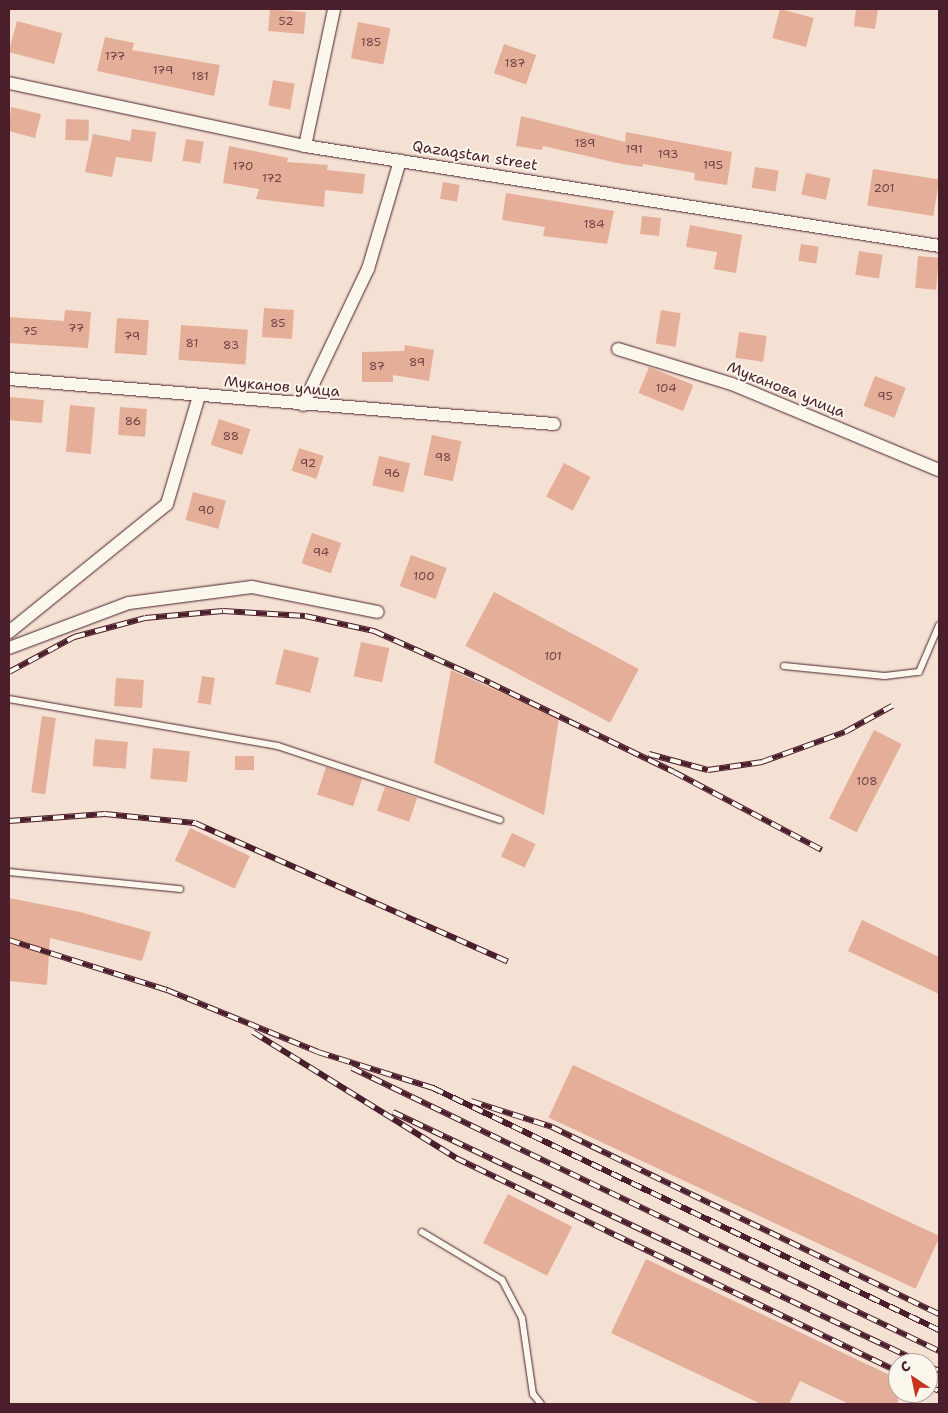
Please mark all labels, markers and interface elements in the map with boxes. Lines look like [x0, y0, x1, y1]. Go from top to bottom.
house number: 52 [278, 15, 294, 29]
house number: 185 [361, 36, 381, 50]
house number: 177 [105, 50, 125, 64]
house number: 187 [505, 57, 525, 71]
house number: 179 [153, 64, 173, 78]
house number: 181 [191, 70, 209, 84]
street label: Qazaqstan street [411, 137, 539, 175]
house number: 189 [574, 137, 596, 151]
house number: 191 [625, 143, 643, 157]
house number: 193 [658, 148, 678, 162]
house number: 195 [703, 159, 723, 173]
house number: 170 [233, 160, 253, 174]
house number: 172 [262, 172, 282, 186]
house number: 201 [873, 182, 895, 196]
house number: 184 [583, 218, 605, 232]
house number: 85 [270, 317, 286, 331]
house number: 77 [68, 322, 84, 336]
house number: 75 [22, 325, 38, 339]
house number: 79 [124, 330, 140, 344]
house number: 81 [186, 337, 198, 351]
house number: 83 [223, 339, 239, 353]
house number: 89 [409, 356, 425, 370]
street label: Муканова улица [724, 358, 848, 422]
house number: 87 [369, 360, 385, 374]
street label: Муканов улица [223, 373, 341, 401]
house number: 104 [655, 382, 677, 396]
house number: 95 [877, 390, 893, 404]
house number: 86 [125, 415, 141, 429]
house number: 88 [223, 430, 239, 444]
house number: 98 [435, 451, 451, 465]
house number: 92 [300, 457, 316, 471]
house number: 96 [384, 467, 400, 481]
house number: 90 [198, 504, 214, 518]
house number: 94 [313, 546, 329, 560]
house number: 100 [413, 570, 435, 584]
house number: 101 [544, 650, 562, 664]
house number: 108 [856, 775, 878, 789]
north arrow [888, 1353, 938, 1403]
text: С [897, 1357, 914, 1376]

